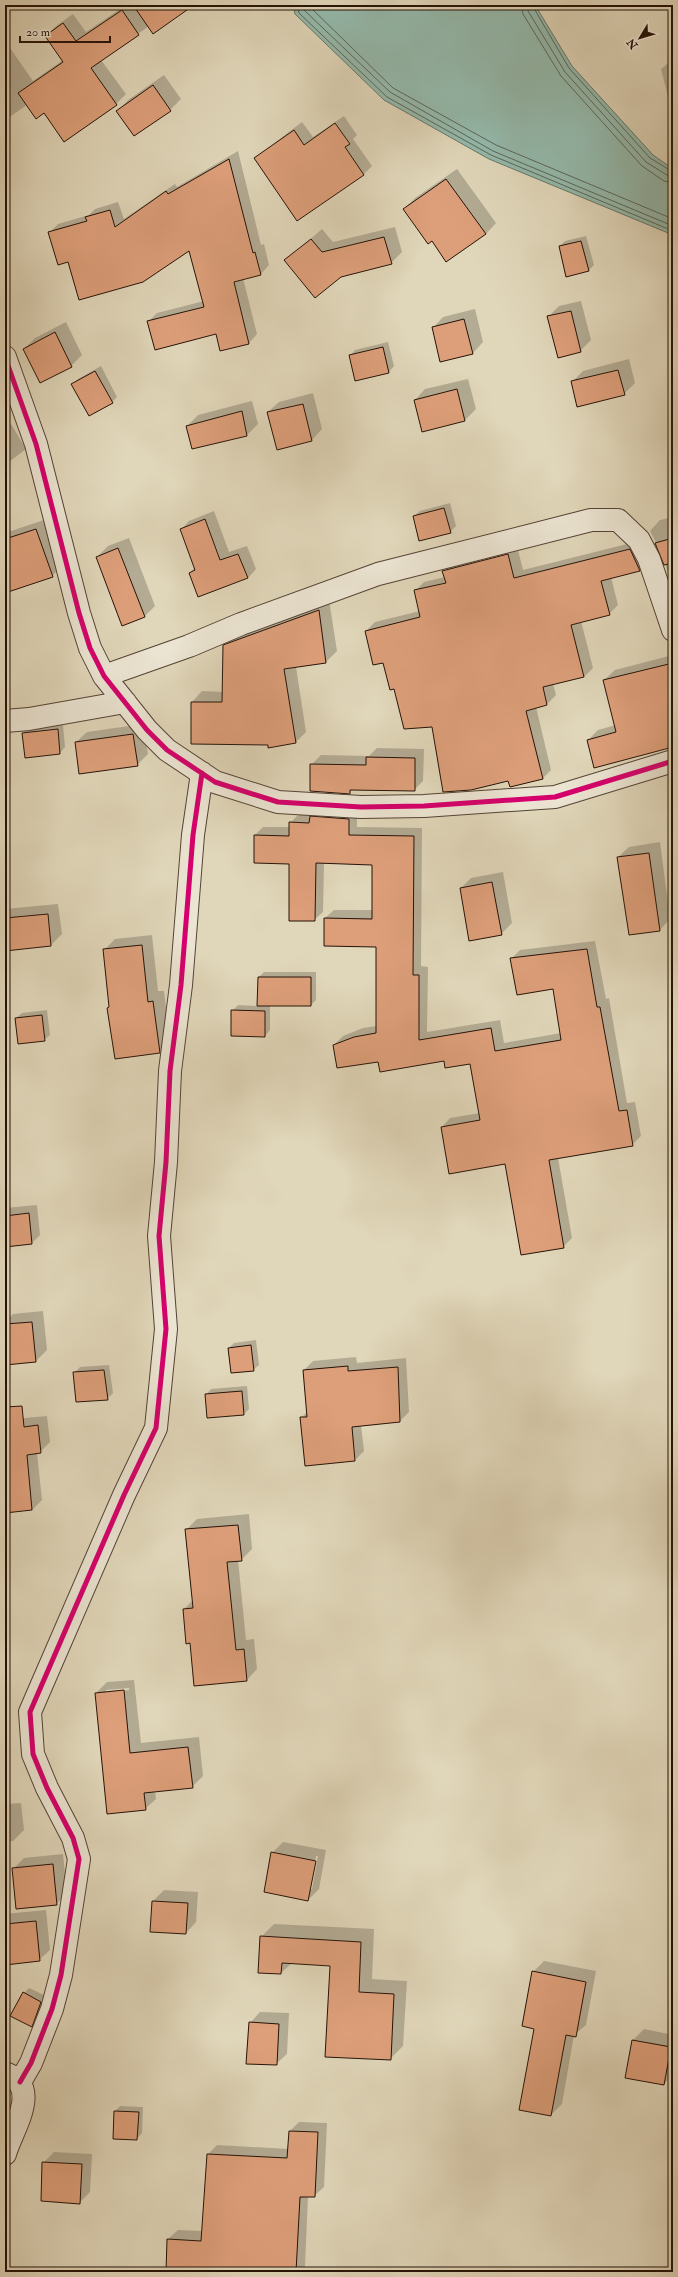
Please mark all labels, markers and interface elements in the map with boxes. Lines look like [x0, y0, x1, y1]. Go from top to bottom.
scale bar [20, 18, 110, 44]
north arrow [620, 18, 660, 58]
text: 20 m [26, 25, 51, 40]
text: N [624, 35, 641, 53]

